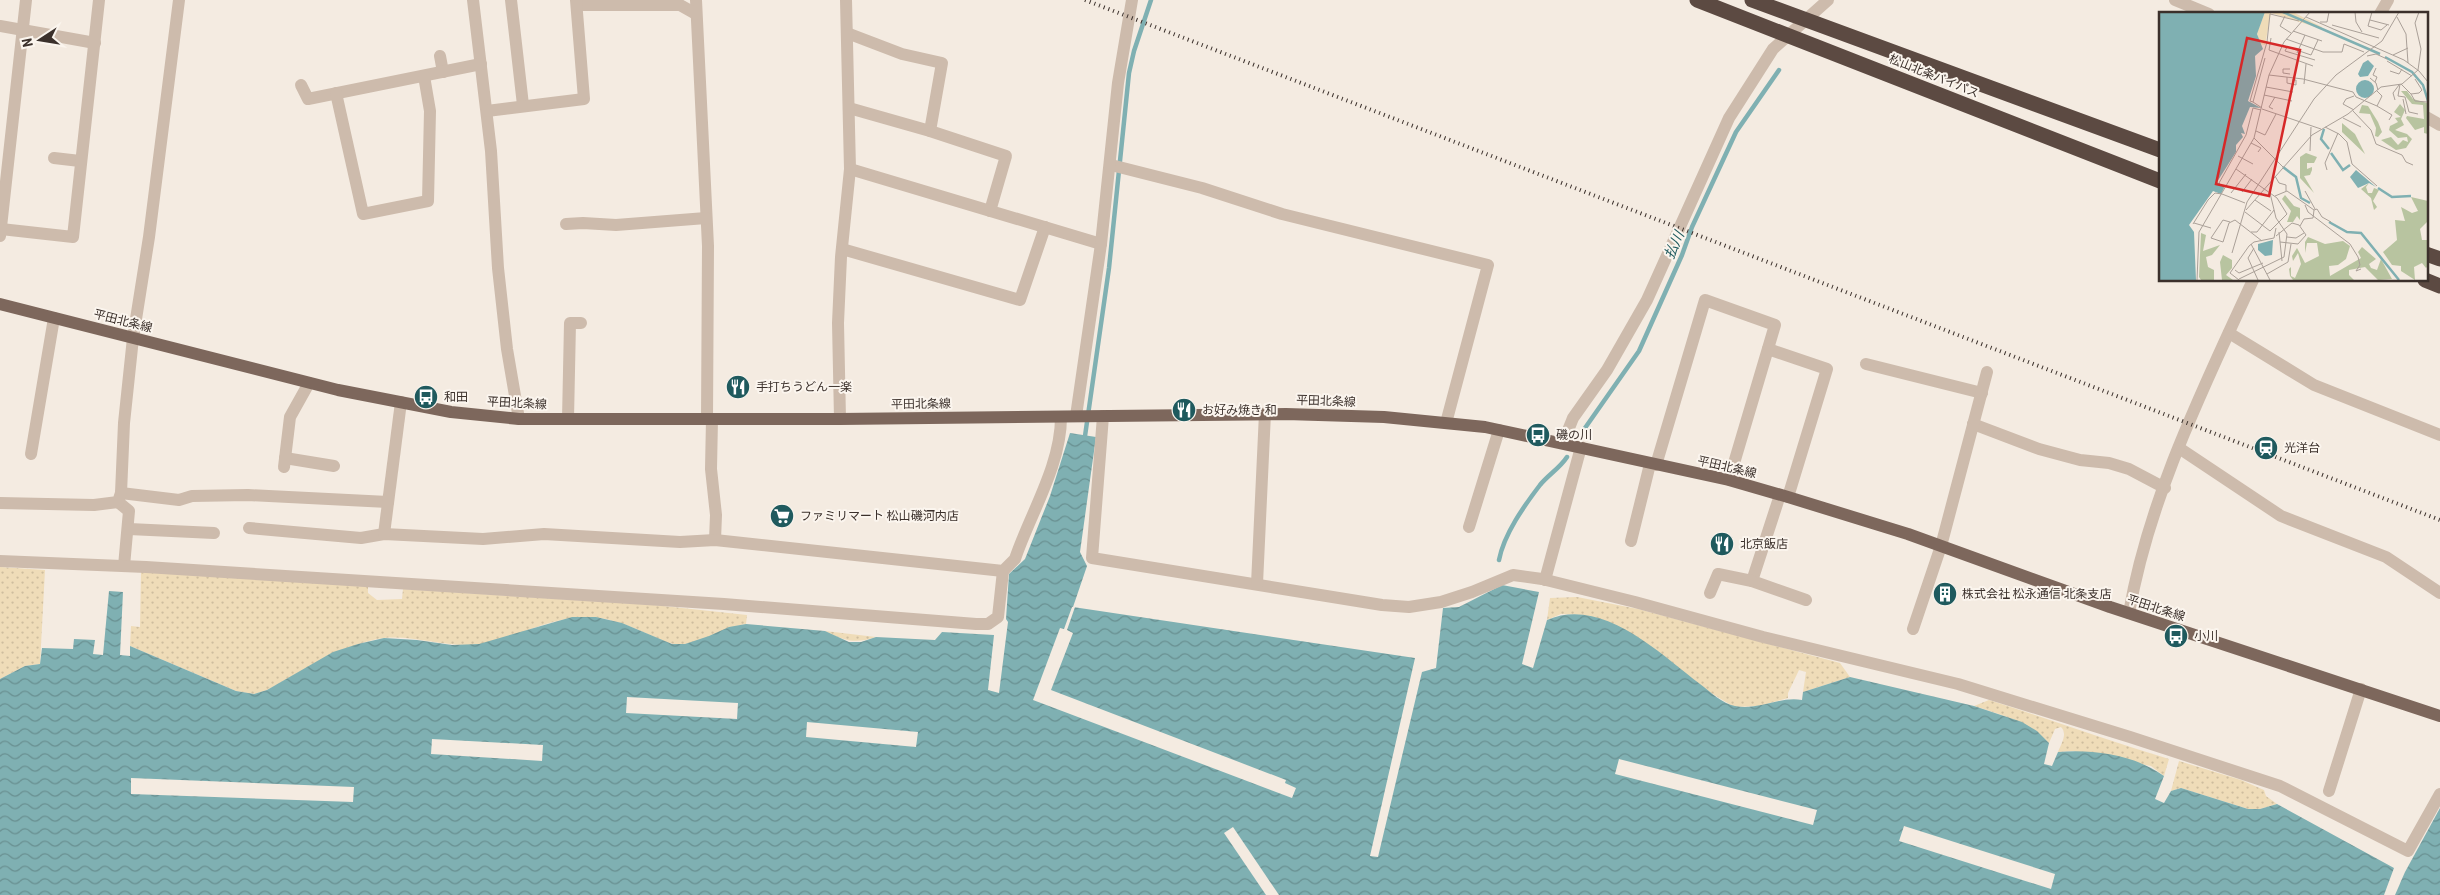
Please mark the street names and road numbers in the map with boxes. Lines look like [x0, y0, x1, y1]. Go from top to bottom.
street label: 松山北条バイパス [1887, 52, 1981, 100]
street label: 平田北条線 [92, 307, 154, 335]
street label: 平田北条線 [1296, 393, 1356, 409]
street label: 平田北条線 [487, 394, 547, 412]
street label: 平田北条線 [891, 396, 951, 412]
street label: 平田北条線 [1696, 453, 1758, 481]
street label: 平田北条線 [2125, 592, 2187, 624]

